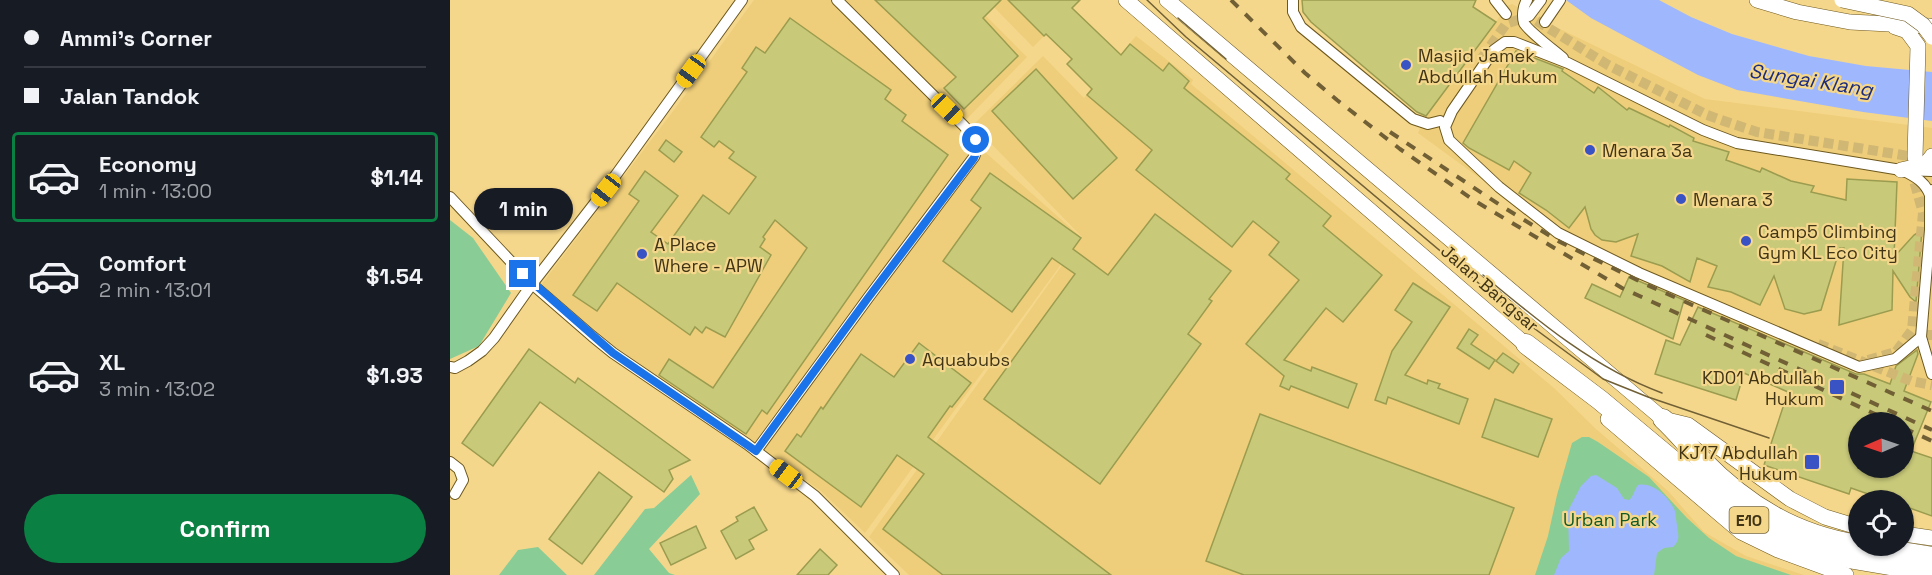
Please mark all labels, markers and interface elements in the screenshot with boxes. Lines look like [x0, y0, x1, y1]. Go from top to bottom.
text: Ammi's Corner [60, 24, 212, 52]
place label: Masjid Jamek Abdullah Hukum [1418, 44, 1557, 88]
car [673, 51, 709, 91]
water label: Sungai Klang [1747, 57, 1876, 103]
marker: Masjid Jamek Abdullah Hukum [1399, 58, 1413, 72]
text: Jalan Tandok [60, 82, 200, 110]
car [928, 90, 966, 128]
route start [962, 126, 989, 153]
place label: Menara 3a [1602, 139, 1692, 162]
marker: Menara 3a [1583, 143, 1597, 157]
icon: car [27, 150, 81, 204]
text: Economy [99, 150, 197, 178]
text: $1.14 [370, 163, 423, 191]
car [588, 170, 624, 210]
text: 1 min · 13:00 [99, 178, 212, 204]
callout: 1 min [473, 187, 572, 229]
place label: Menara 3 [1693, 188, 1773, 211]
marker: Menara 3 [1674, 192, 1688, 206]
text: 1 min [499, 196, 548, 222]
place label: Camp5 Climbing Gym KL Eco City [1758, 220, 1898, 264]
place label: A Place Where - APW [654, 233, 763, 277]
marker: Camp5 Climbing Gym KL Eco City [1739, 234, 1753, 248]
street label: Jalan Bangsar [1436, 239, 1544, 337]
marker: A Place Where - APW [635, 247, 649, 261]
icon: car [27, 249, 81, 303]
text: Comfort [99, 249, 187, 277]
route end [509, 260, 536, 287]
text: $1.54 [366, 262, 423, 290]
text: 2 min · 13:01 [99, 277, 211, 303]
icon: car [27, 348, 81, 402]
text: XL [99, 348, 125, 376]
place label: Aquabubs [922, 348, 1010, 371]
marker: Aquabubs [903, 352, 917, 366]
text: $1.93 [366, 361, 423, 389]
place label: KD01 Abdullah Hukum [1702, 366, 1824, 410]
text: 3 min · 13:02 [99, 376, 215, 402]
marker: KD01 Abdullah Hukum [1828, 378, 1846, 396]
north arrow [1848, 412, 1914, 478]
map controls [1848, 412, 1914, 556]
place label: KJ17 Abdullah Hukum [1679, 441, 1798, 485]
marker: KJ17 Abdullah Hukum [1803, 453, 1821, 471]
car [766, 456, 806, 492]
button: locate [1848, 490, 1914, 556]
button: Confirm [24, 494, 426, 563]
road number: E10 [1730, 507, 1768, 533]
park label: Urban Park [1563, 508, 1657, 531]

